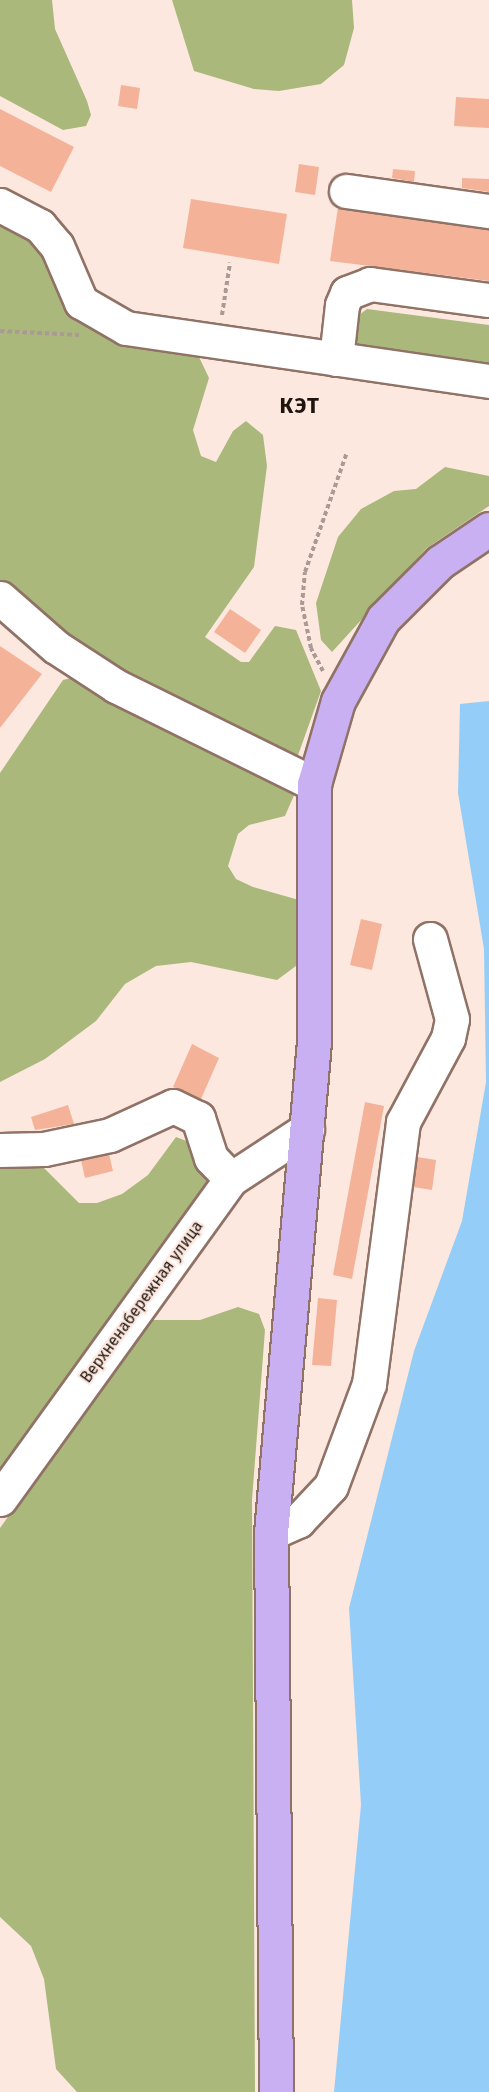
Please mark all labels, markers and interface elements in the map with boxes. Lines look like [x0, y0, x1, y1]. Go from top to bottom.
district label: КЭТ [280, 393, 320, 419]
street label: Верхненабережная улица [77, 1217, 207, 1387]

